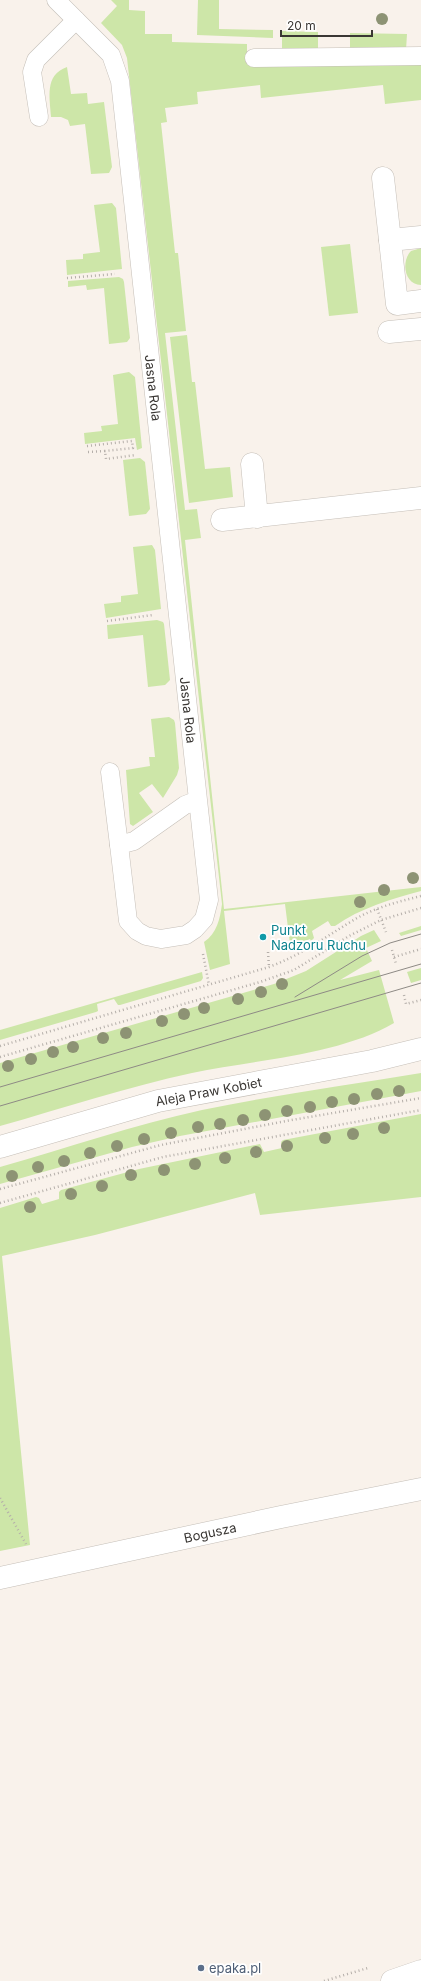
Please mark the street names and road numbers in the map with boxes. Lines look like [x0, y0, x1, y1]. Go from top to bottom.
street label: Jasna Rola [142, 354, 165, 422]
street label: Jasna Rola [177, 676, 200, 744]
street label: Aleja Praw Kobiet [154, 1074, 263, 1109]
street label: Bogusza [182, 1519, 238, 1546]

